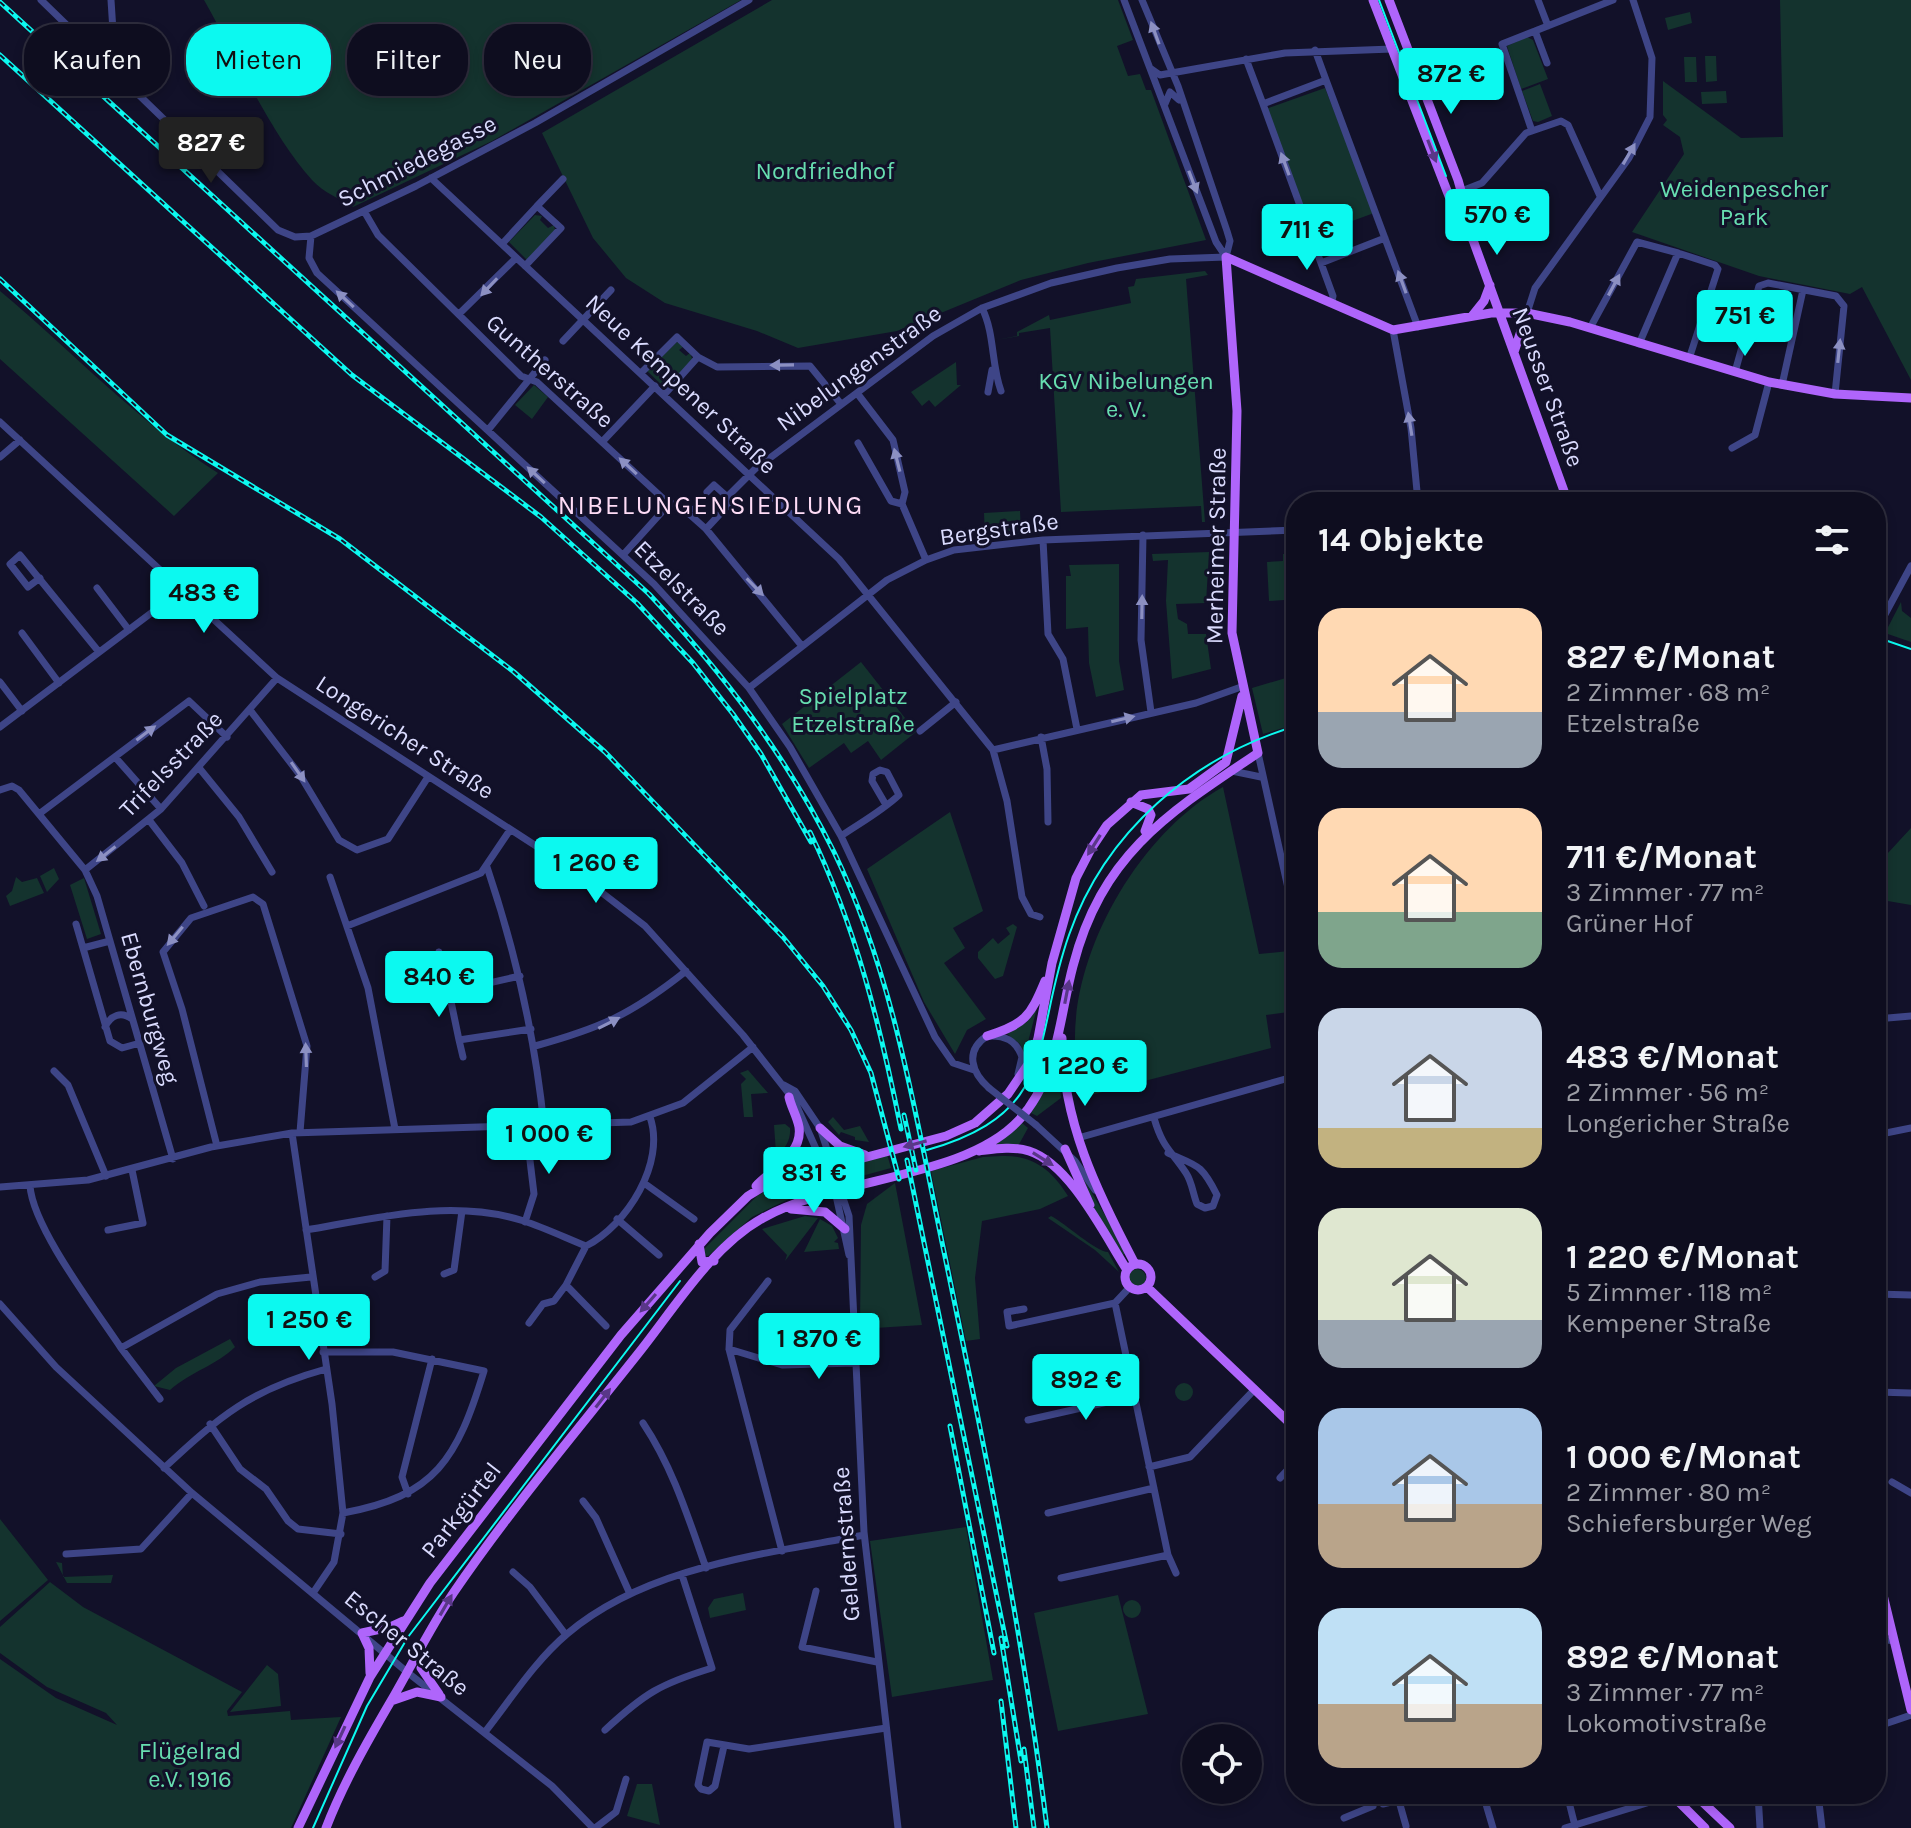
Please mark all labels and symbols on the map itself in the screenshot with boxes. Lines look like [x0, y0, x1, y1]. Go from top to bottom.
one-way arrow [1148, 21, 1160, 45]
pin: 872 € [1395, 48, 1507, 116]
street label: Schmiedegasse [333, 109, 501, 213]
pin: 827 € [155, 117, 267, 185]
one-way arrow [1426, 139, 1439, 163]
one-way arrow [1622, 143, 1636, 165]
one-way arrow [1278, 152, 1290, 176]
park label: Nordfriedhof [756, 157, 895, 185]
one-way arrow [1187, 170, 1200, 194]
park label: Weidenpescher Park [1660, 175, 1828, 231]
pin: 570 € [1441, 189, 1553, 257]
pin: 711 € [1251, 204, 1363, 272]
one-way arrow [1395, 270, 1408, 294]
one-way arrow [1606, 274, 1620, 296]
one-way arrow [480, 277, 498, 296]
street label: Neue Kempener Straße [580, 288, 782, 480]
one-way arrow [335, 290, 354, 308]
pin: 751 € [1689, 290, 1801, 358]
street label: Nibelungenstraße [771, 299, 947, 437]
street label: Neusser Straße [1506, 303, 1590, 471]
street label: Guntherstraße [481, 308, 619, 434]
one-way arrow [1833, 338, 1846, 363]
one-way arrow [769, 359, 794, 371]
park label: KGV Nibelungen e. V. [1038, 367, 1214, 423]
one-way arrow [1404, 412, 1416, 437]
one-way arrow [891, 447, 903, 472]
street label: Merheimer Straße [1200, 447, 1232, 645]
one-way arrow [619, 458, 638, 476]
one-way arrow [526, 466, 545, 484]
district label: NIBELUNGENSIEDLUNG [558, 490, 864, 521]
street label: Bergstraße [938, 507, 1060, 551]
street label: Etzelstraße [628, 534, 736, 642]
pin: 483 € [148, 567, 260, 635]
one-way arrow [745, 577, 763, 596]
one-way arrow [1136, 594, 1148, 619]
street label: Longericher Straße [311, 669, 499, 805]
park label: Spielplatz Etzelstraße [791, 682, 915, 738]
street label: Trifelsstraße [114, 705, 228, 823]
one-way arrow [1110, 712, 1135, 724]
one-way arrow [135, 725, 157, 741]
one-way arrow [290, 761, 305, 782]
one-way arrow [1088, 834, 1102, 856]
pin: 1 260 € [522, 837, 670, 905]
one-way arrow [96, 845, 116, 862]
one-way arrow [167, 926, 184, 946]
street label: Ebernburgweg [115, 929, 185, 1088]
pin: 840 € [383, 951, 495, 1019]
one-way arrow [1062, 979, 1074, 1004]
one-way arrow [597, 1016, 620, 1029]
pin: 1 220 € [1011, 1040, 1159, 1108]
one-way arrow [300, 1042, 313, 1067]
pin: 1 000 € [475, 1108, 623, 1176]
one-way arrow [902, 1138, 927, 1151]
pin: 831 € [758, 1147, 870, 1215]
one-way arrow [1031, 1151, 1054, 1166]
one-way arrow [640, 1293, 657, 1313]
pin: 1 250 € [235, 1294, 383, 1362]
pin: 1 870 € [745, 1313, 893, 1381]
pin: 892 € [1030, 1354, 1142, 1422]
one-way arrow [595, 1388, 611, 1408]
street label: Parkgürtel [415, 1457, 507, 1563]
street label: Geldernstraße [827, 1466, 865, 1622]
street label: Escher Straße [339, 1584, 475, 1702]
one-way arrow [439, 1594, 453, 1616]
one-way arrow [333, 1725, 347, 1748]
park label: Flügelrad e.V. 1916 [139, 1737, 241, 1793]

